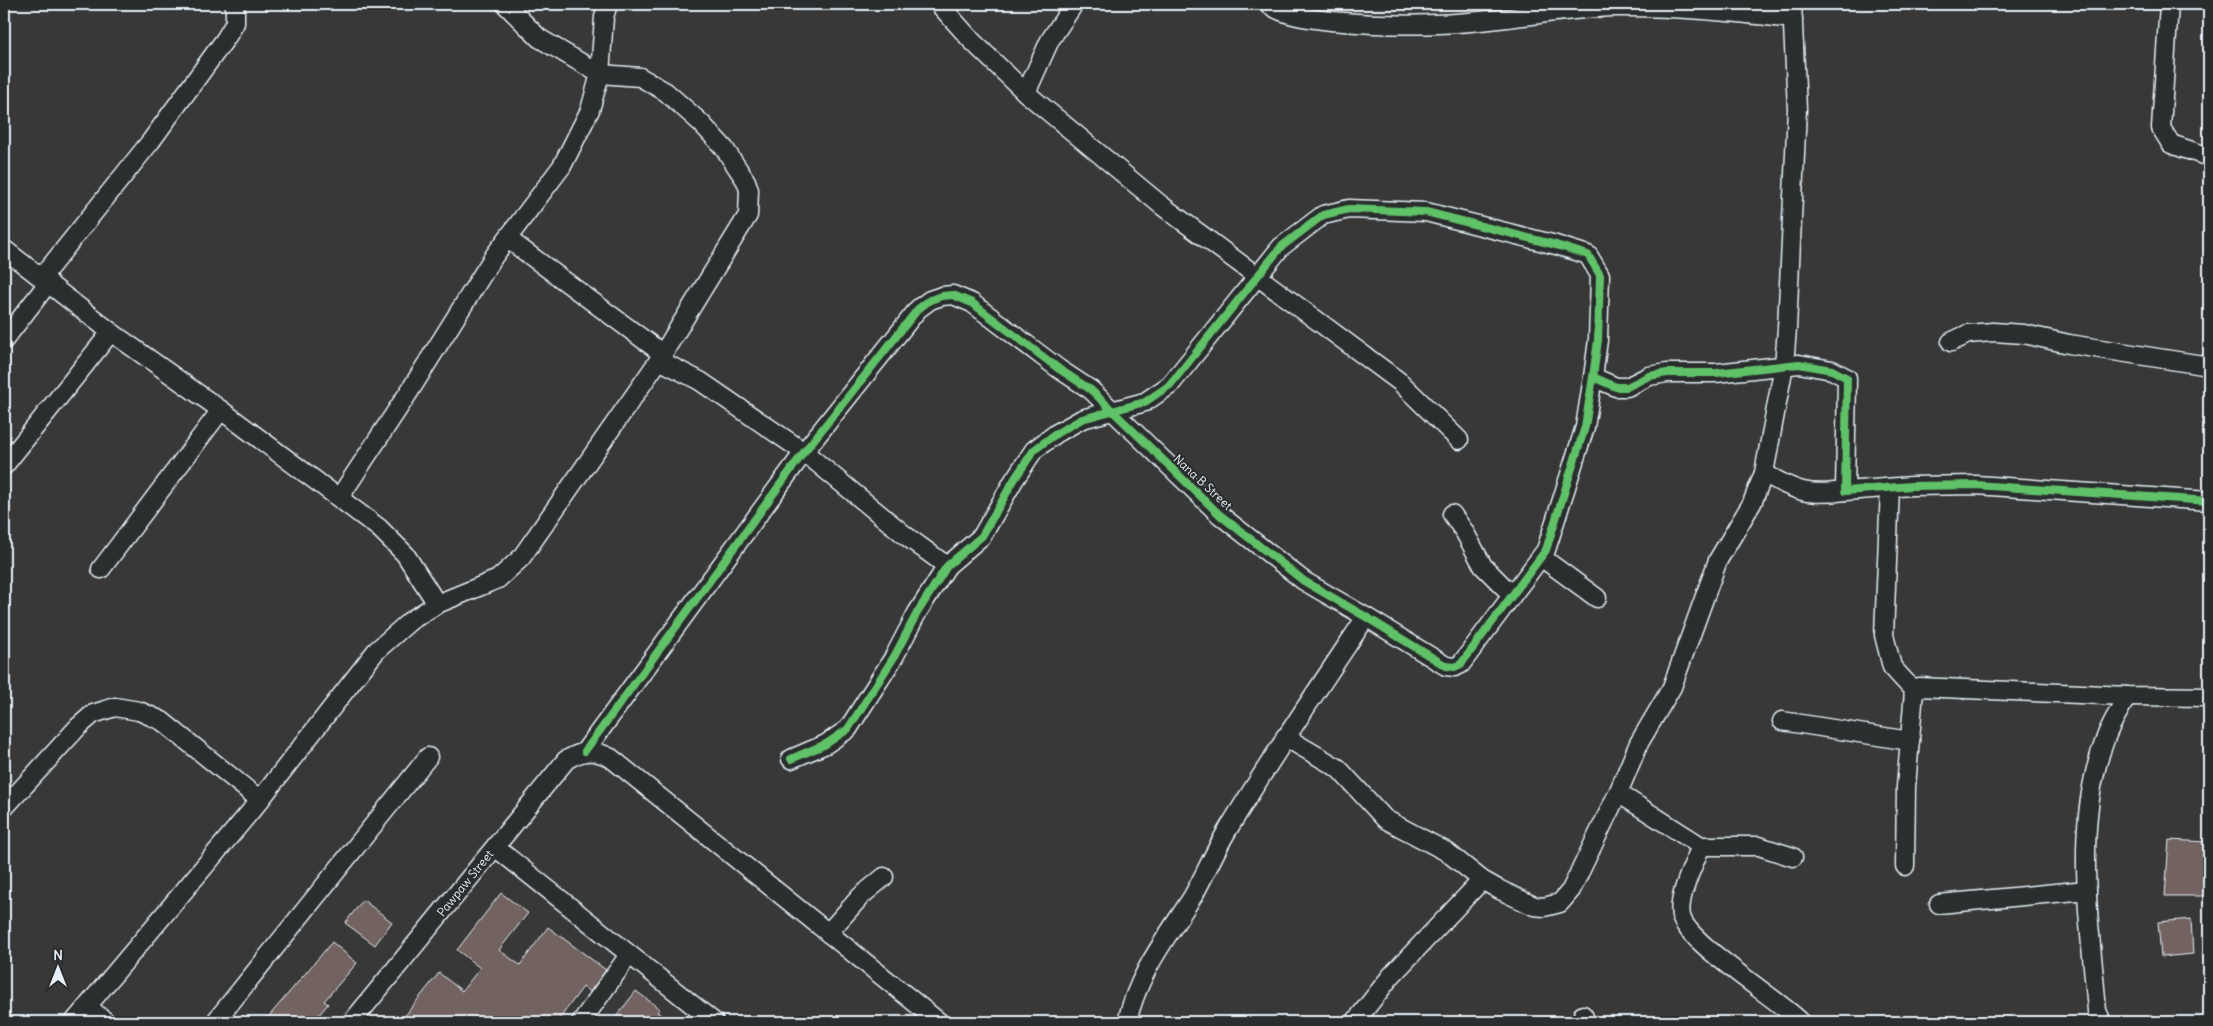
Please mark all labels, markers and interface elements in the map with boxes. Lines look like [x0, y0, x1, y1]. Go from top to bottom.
street label: Nana B Street [1171, 451, 1235, 513]
street label: Pawpaw Street [434, 847, 496, 919]
north arrow [32, 944, 82, 994]
text: N [53, 946, 63, 964]

